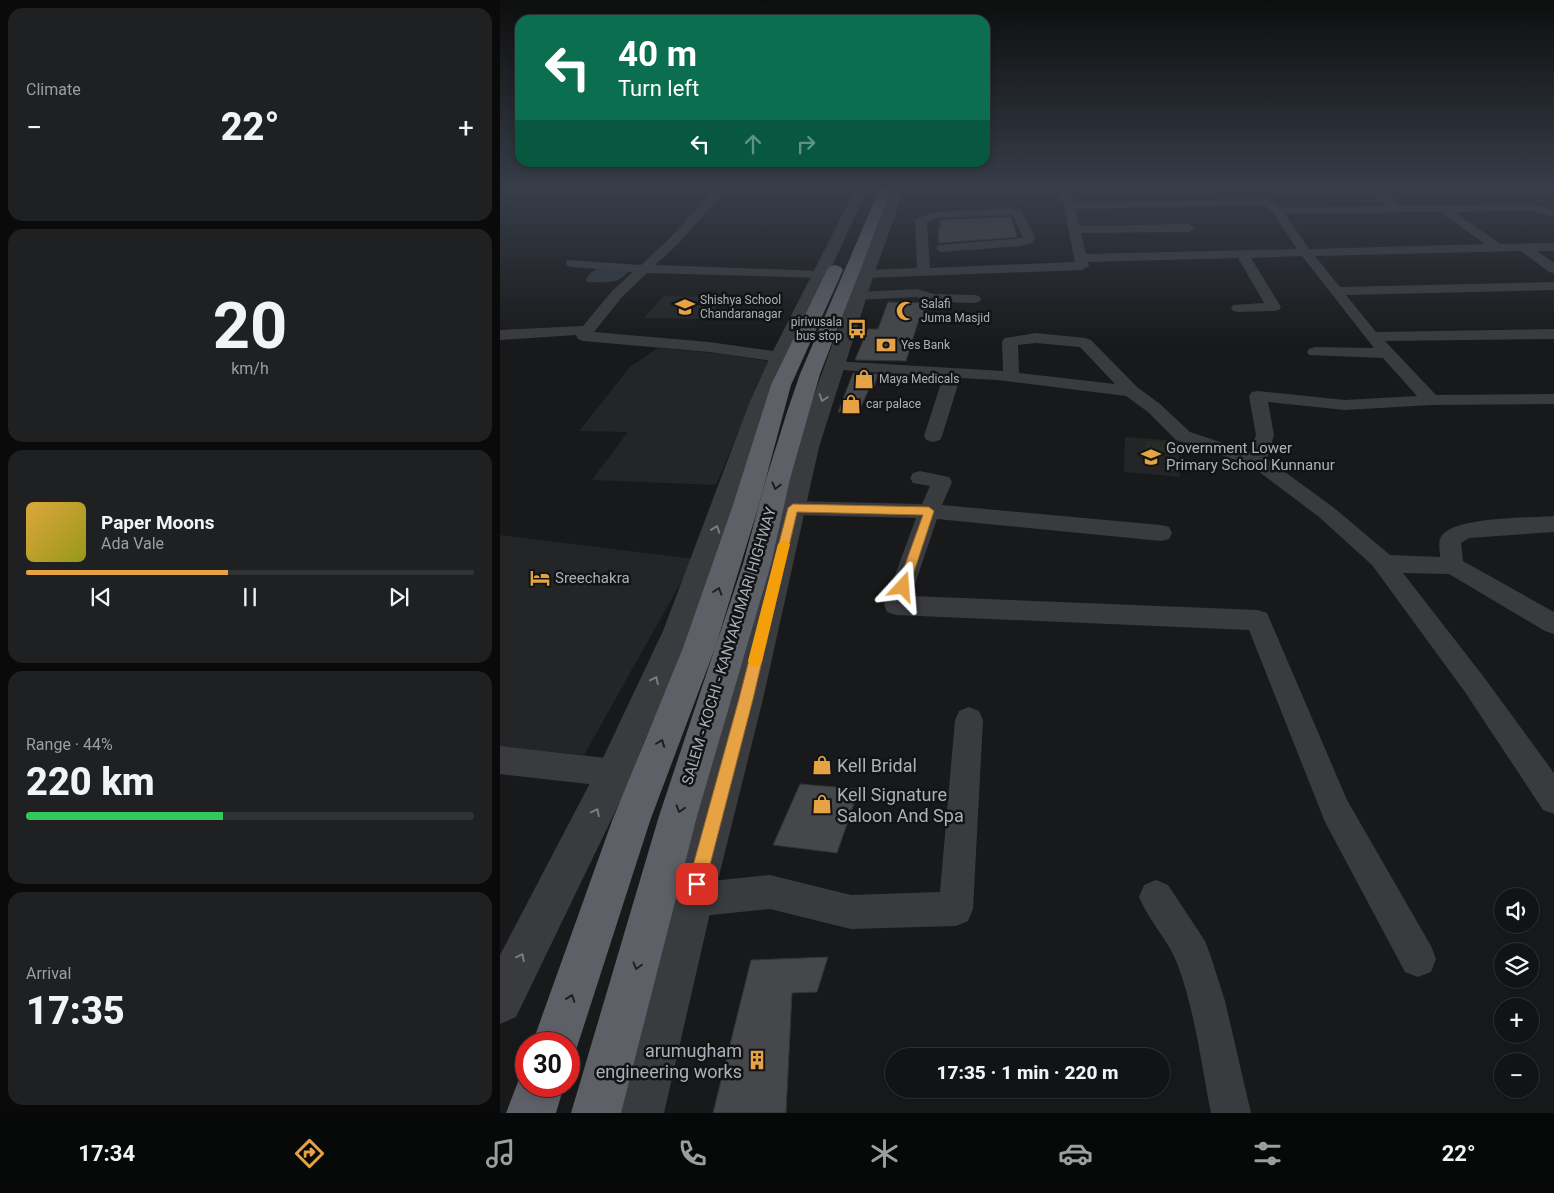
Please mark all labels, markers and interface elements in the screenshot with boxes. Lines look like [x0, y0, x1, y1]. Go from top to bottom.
text: 40 m [618, 34, 697, 75]
icon: left [535, 35, 600, 100]
text: Turn left [618, 76, 699, 101]
text: Climate [26, 80, 81, 99]
text: 22° [221, 105, 279, 149]
text: − [26, 111, 42, 144]
text: + [458, 111, 474, 144]
icon: left [686, 130, 714, 158]
icon: ahead [739, 130, 767, 158]
icon: right [792, 130, 820, 158]
text: 20 [213, 288, 287, 364]
place label: Shishya School Chandaranagar [700, 293, 782, 321]
school or university icon: Shishya School Chandaranagar [674, 296, 696, 318]
place label: Salafi Juma Masjid [921, 297, 990, 325]
mosque icon: Salafi Juma Masjid [895, 300, 917, 322]
place label: pirivusala bus stop [791, 315, 842, 343]
bus stop icon: pirivusala bus stop [846, 318, 868, 340]
bank icon: Yes Bank [875, 334, 897, 356]
place label: Yes Bank [901, 338, 951, 352]
text: km/h [231, 359, 269, 378]
shop icon: Maya Medicals [853, 368, 875, 390]
place label: Maya Medicals [879, 372, 959, 386]
shop icon: car palace [840, 393, 862, 415]
one-way arrow [818, 394, 828, 402]
place label: car palace [866, 397, 921, 411]
place label: Government Lower Primary School Kunnanur [1166, 439, 1335, 474]
school or university icon: Government Lower Primary School Kunnanur [1140, 446, 1162, 468]
one-way arrow [772, 482, 782, 490]
street label: SALEM - KOCHI - KANYAKUMARI HIGHWAY [678, 505, 780, 787]
text: Paper Moons [101, 511, 214, 534]
one-way arrow [710, 525, 720, 534]
text: Ada Vale [101, 534, 164, 553]
position arrow [876, 560, 928, 612]
hotel icon: Sreechakra [529, 567, 551, 589]
place label: Sreechakra [555, 569, 630, 587]
icon: previous [87, 583, 115, 611]
icon: pause [236, 583, 264, 611]
icon: next [385, 583, 413, 611]
one-way arrow [712, 587, 722, 596]
one-way arrow [649, 676, 660, 685]
text: Range · 44% [26, 735, 113, 754]
one-way arrow [655, 739, 665, 748]
shop icon: Kell Bridal [811, 754, 833, 776]
place label: Kell Bridal [837, 755, 917, 776]
text: 220 km [26, 760, 155, 804]
place label: Kell Signature Saloon And Spa [837, 784, 964, 826]
shop icon: Kell Signature Saloon And Spa [811, 793, 833, 815]
one-way arrow [675, 805, 685, 813]
one-way arrow [590, 809, 600, 818]
pin [676, 863, 718, 905]
icon: arrive [683, 870, 711, 898]
map controls [1494, 888, 1539, 1098]
button: sound [1494, 888, 1539, 933]
button: layers [1494, 943, 1539, 988]
one-way arrow [515, 953, 526, 962]
one-way arrow [632, 962, 642, 970]
text: Arrival [26, 964, 71, 983]
text: 17:35 [26, 989, 125, 1033]
one-way arrow [565, 994, 575, 1002]
button: + [1494, 998, 1539, 1043]
speed limit sign: 30 [515, 1032, 580, 1097]
place label: arumugham engineering works [596, 1040, 742, 1082]
building icon: arumugham engineering works [746, 1049, 768, 1071]
button: − [1494, 1053, 1539, 1098]
text: 17:35 · 1 min · 220 m [936, 1061, 1119, 1084]
icon: directions [292, 1136, 327, 1171]
icon: music [483, 1136, 518, 1171]
icon: phone [675, 1136, 710, 1171]
icon: climate [867, 1136, 902, 1171]
icon: car [1058, 1136, 1093, 1171]
icon: filters [1250, 1136, 1285, 1171]
text: 17:34 [78, 1141, 135, 1166]
text: 22° [1442, 1141, 1476, 1166]

